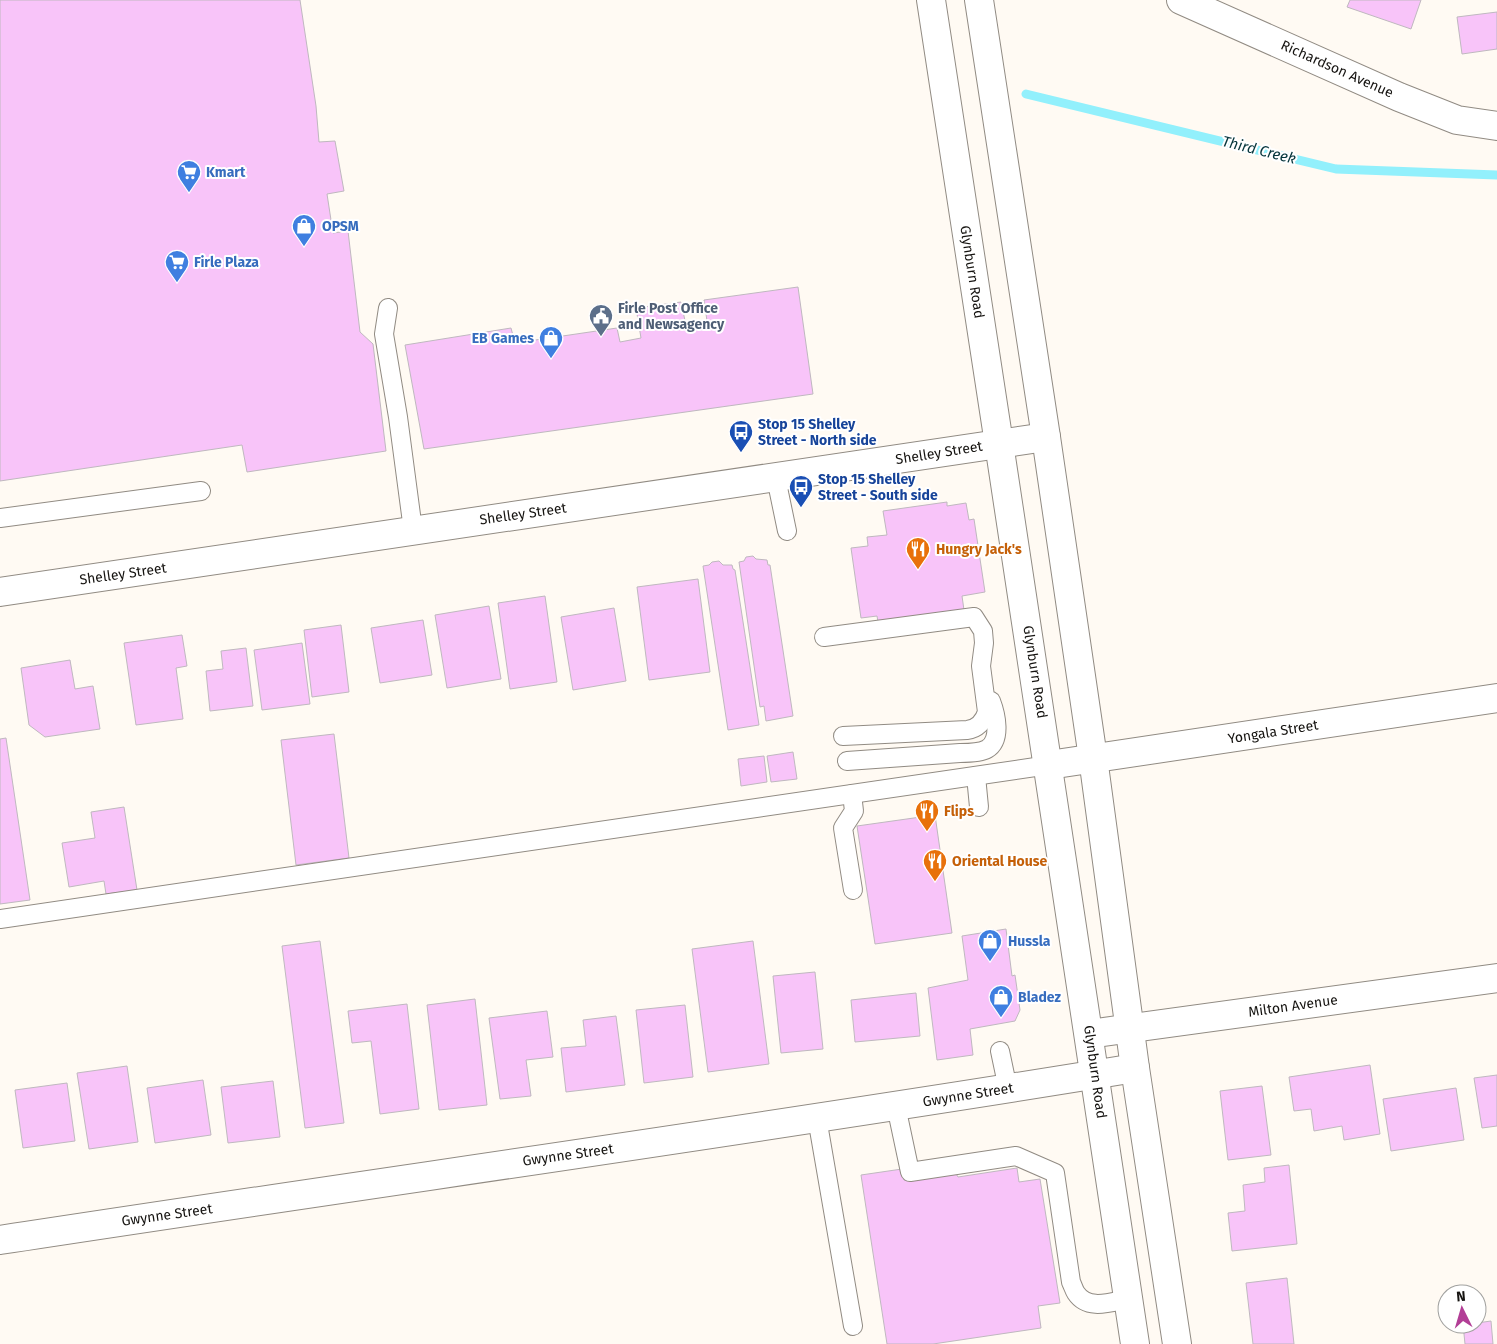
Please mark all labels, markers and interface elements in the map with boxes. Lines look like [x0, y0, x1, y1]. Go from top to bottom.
street label: Richardson Avenue [1278, 37, 1396, 101]
water label: Third Creek [1220, 132, 1298, 168]
supermarket icon: Kmart [176, 159, 202, 193]
place label: Kmart [206, 164, 246, 181]
shop icon: OPSM [291, 213, 317, 247]
place label: OPSM [322, 218, 359, 235]
street label: Glynburn Road [956, 224, 988, 320]
supermarket icon: Firle Plaza [164, 249, 190, 283]
place label: Firle Plaza [194, 254, 259, 271]
place label: Firle Post Office and Newsagency [618, 300, 725, 333]
public building icon: Firle Post Office and Newsagency [588, 303, 614, 337]
shop icon: EB Games [538, 325, 564, 359]
place label: EB Games [472, 330, 534, 347]
place label: Stop 15 Shelley Street - North side [758, 416, 877, 449]
bus stop icon: Stop 15 Shelley Street - North side [728, 419, 754, 453]
street label: Shelley Street [894, 438, 985, 468]
place label: Stop 15 Shelley Street - South side [818, 471, 938, 504]
bus stop icon: Stop 15 Shelley Street - South side [788, 474, 814, 508]
street label: Shelley Street [478, 499, 569, 529]
restaurant icon: Hungry Jack's [905, 536, 931, 570]
place label: Hungry Jack's [936, 541, 1022, 558]
street label: Shelley Street [78, 559, 169, 589]
street label: Glynburn Road [1019, 624, 1051, 720]
street label: Yongala Street [1227, 716, 1320, 748]
restaurant icon: Flips [914, 798, 940, 832]
place label: Flips [944, 803, 974, 820]
restaurant icon: Oriental House [922, 848, 948, 882]
place label: Oriental House [952, 853, 1048, 870]
shop icon: Hussla [977, 928, 1003, 962]
place label: Hussla [1008, 933, 1051, 950]
shop icon: Bladez [988, 984, 1014, 1018]
place label: Bladez [1018, 989, 1061, 1006]
street label: Milton Avenue [1247, 991, 1339, 1021]
street label: Glynburn Road [1080, 1024, 1110, 1120]
street label: Gwynne Street [921, 1079, 1015, 1111]
street label: Gwynne Street [522, 1140, 615, 1170]
street label: Gwynne Street [121, 1200, 214, 1230]
north arrow [1437, 1284, 1487, 1334]
text: N [1456, 1288, 1466, 1305]

